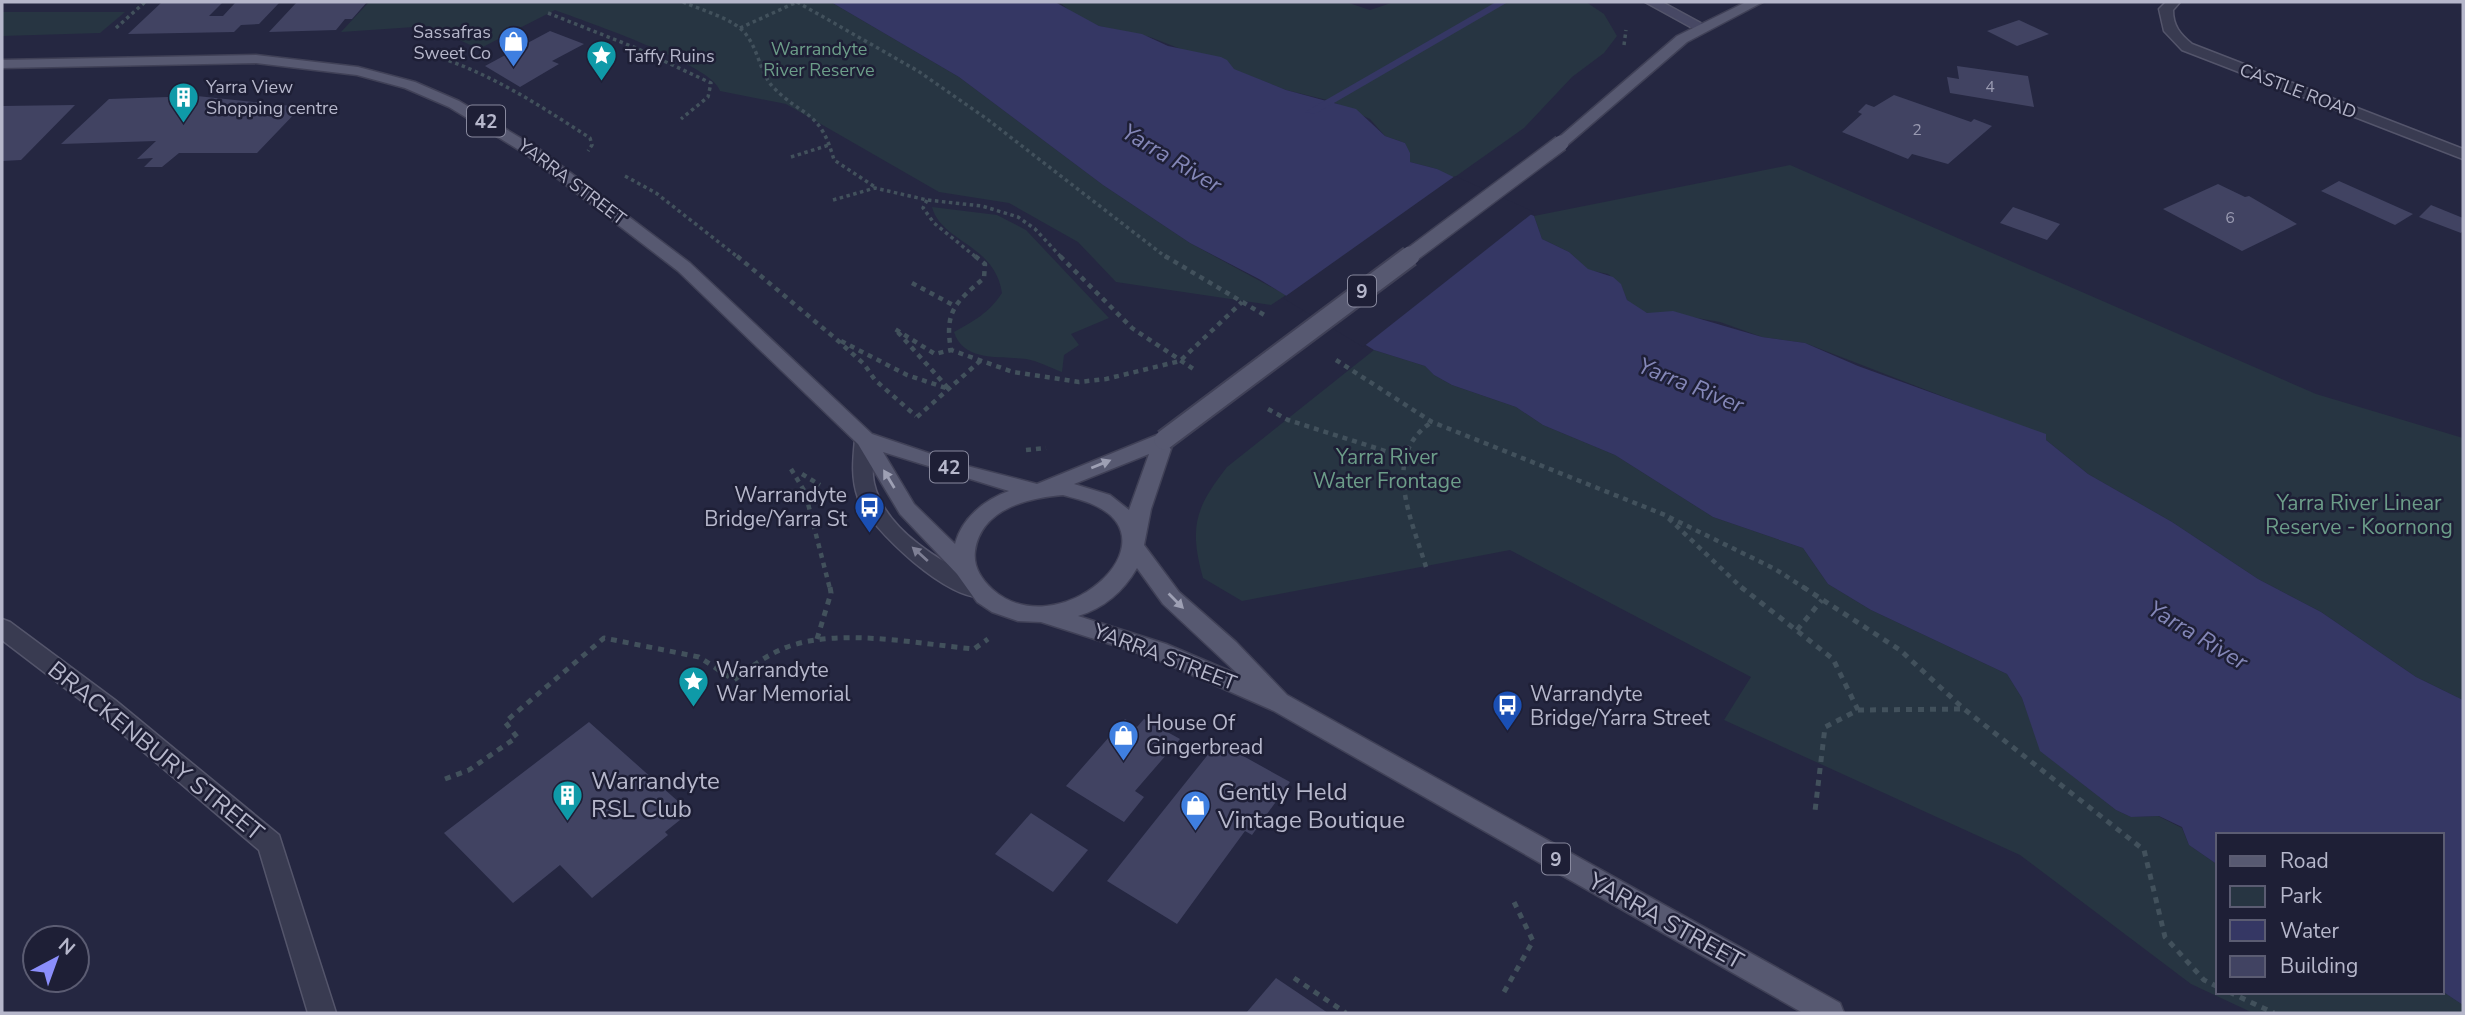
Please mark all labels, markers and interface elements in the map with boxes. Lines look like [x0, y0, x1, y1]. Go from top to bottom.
place label: Sassafras Sweet Co [413, 20, 491, 65]
shop icon: Sassafras Sweet Co [497, 25, 531, 69]
park label: Warrandyte River Reserve [763, 37, 875, 82]
place icon: Taffy Ruins [585, 39, 619, 83]
place label: Taffy Ruins [625, 44, 715, 68]
street label: CASTLE ROAD [2236, 58, 2360, 124]
place label: Yarra View Shopping centre [205, 75, 338, 120]
house number: 4 [1985, 76, 1995, 98]
building icon: Yarra View Shopping centre [166, 80, 200, 124]
road number: 42 [467, 105, 505, 136]
water label: Yarra River [1116, 116, 1228, 201]
house number: 2 [1912, 119, 1922, 141]
street label: YARRA STREET [512, 133, 631, 231]
house number: 6 [2225, 207, 2235, 229]
road number: 9 [1348, 276, 1376, 306]
water label: Yarra River [1633, 350, 1749, 421]
park label: Yarra River Water Frontage [1313, 443, 1461, 495]
road number: 42 [930, 452, 968, 482]
one-way arrow [1091, 459, 1112, 470]
one-way arrow [883, 470, 896, 489]
place label: Warrandyte Bridge/Yarra St [704, 481, 848, 533]
park label: Yarra River Linear Reserve - Koornong [2265, 489, 2453, 541]
bus stop icon: Warrandyte Bridge/Yarra St [853, 490, 887, 534]
one-way arrow [912, 546, 929, 562]
one-way arrow [1167, 593, 1184, 609]
water label: Yarra River [2142, 593, 2254, 678]
street label: YARRA STREET [1088, 616, 1241, 697]
street label: BRACKENBURY STREET [41, 654, 271, 848]
place label: Warrandyte War Memorial [716, 656, 851, 708]
place icon: Warrandyte War Memorial [676, 665, 710, 709]
place label: Warrandyte Bridge/Yarra Street [1530, 680, 1711, 732]
bus stop icon: Warrandyte Bridge/Yarra Street [1490, 689, 1524, 733]
place label: House Of Gingerbread [1146, 709, 1263, 761]
shop icon: House Of Gingerbread [1106, 718, 1140, 762]
place label: Warrandyte RSL Club [591, 765, 720, 825]
place label: Gently Held Vintage Boutique [1217, 776, 1405, 836]
building icon: Warrandyte RSL Club [551, 778, 585, 822]
shop icon: Gently Held Vintage Boutique [1178, 789, 1212, 833]
legend [2216, 833, 2444, 994]
road number: 9 [1542, 844, 1570, 874]
text: Road [2280, 847, 2329, 875]
street label: YARRA STREET [1582, 865, 1750, 977]
text: Park [2280, 882, 2322, 910]
text: Water [2280, 917, 2339, 945]
north arrow [21, 924, 91, 994]
text: N [53, 932, 80, 961]
text: Building [2280, 952, 2358, 980]

